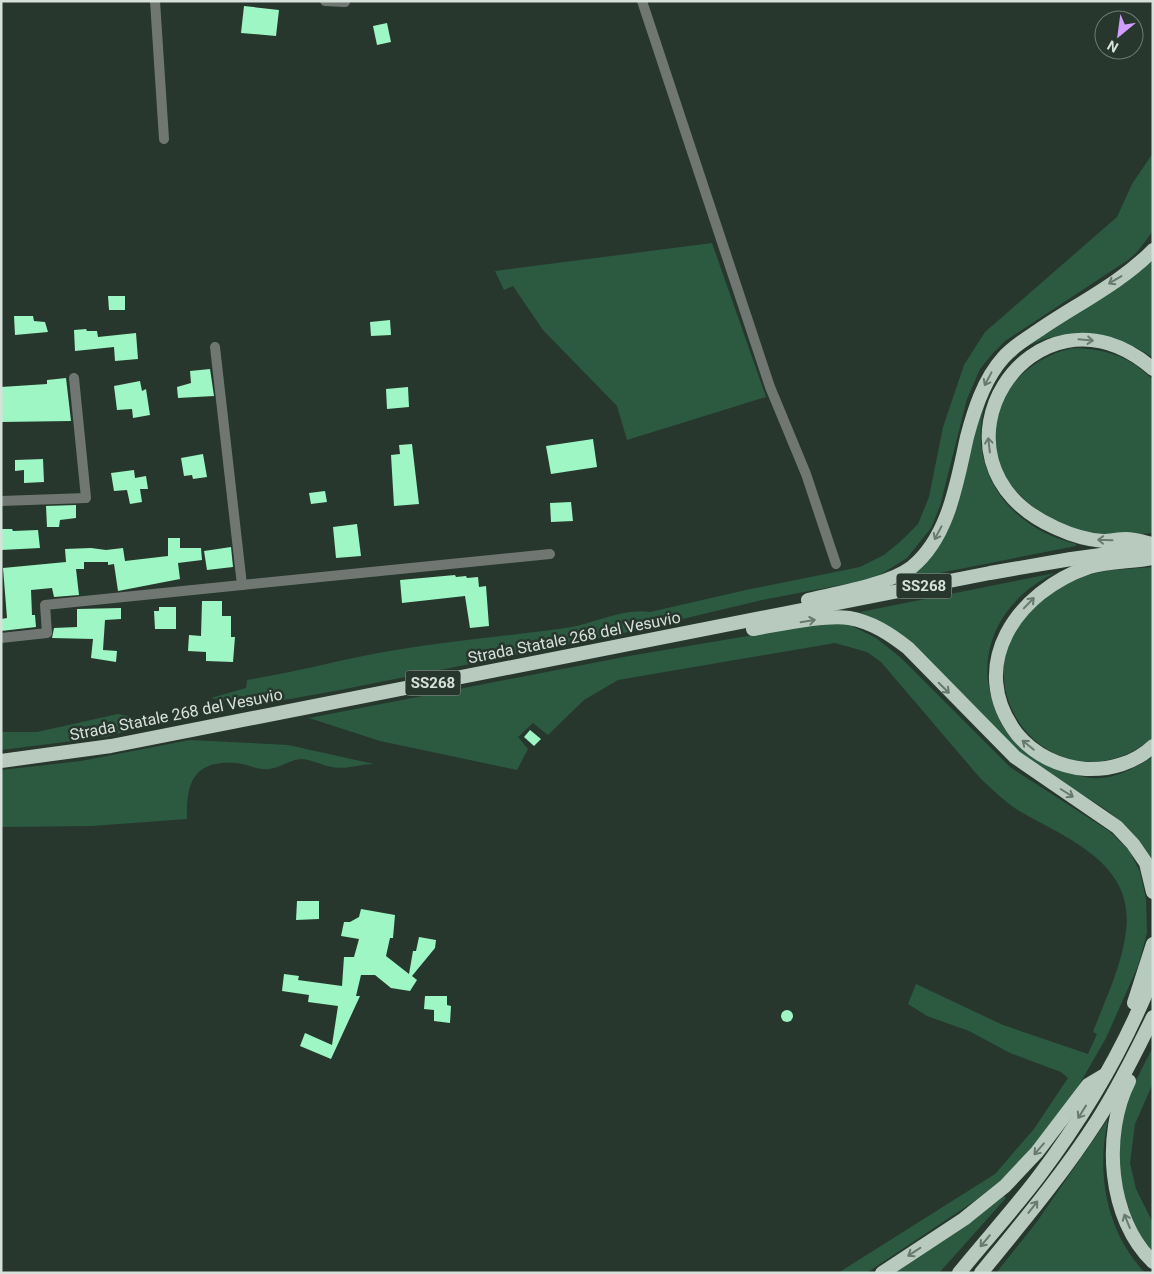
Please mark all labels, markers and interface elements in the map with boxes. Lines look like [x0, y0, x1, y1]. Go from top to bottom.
north arrow [1094, 10, 1144, 60]
text: N [1104, 37, 1121, 56]
one-way arrow [1109, 276, 1123, 286]
one-way arrow [1078, 335, 1094, 345]
one-way arrow [983, 372, 993, 386]
one-way arrow [984, 438, 994, 454]
one-way arrow [933, 525, 942, 540]
one-way arrow [1097, 535, 1113, 545]
road number: SS268 [896, 574, 952, 598]
one-way arrow [1023, 597, 1036, 609]
street label: Strada Statale 268 del Vesuvio [466, 608, 682, 667]
one-way arrow [799, 616, 815, 626]
road number: SS268 [406, 670, 460, 696]
one-way arrow [938, 681, 950, 693]
street label: Strada Statale 268 del Vesuvio [68, 685, 284, 744]
one-way arrow [1022, 739, 1035, 751]
one-way arrow [1059, 789, 1073, 799]
one-way arrow [1077, 1104, 1087, 1118]
one-way arrow [1033, 1143, 1044, 1156]
one-way arrow [1027, 1201, 1038, 1214]
one-way arrow [1122, 1214, 1131, 1229]
one-way arrow [979, 1235, 990, 1248]
one-way arrow [907, 1247, 921, 1257]

